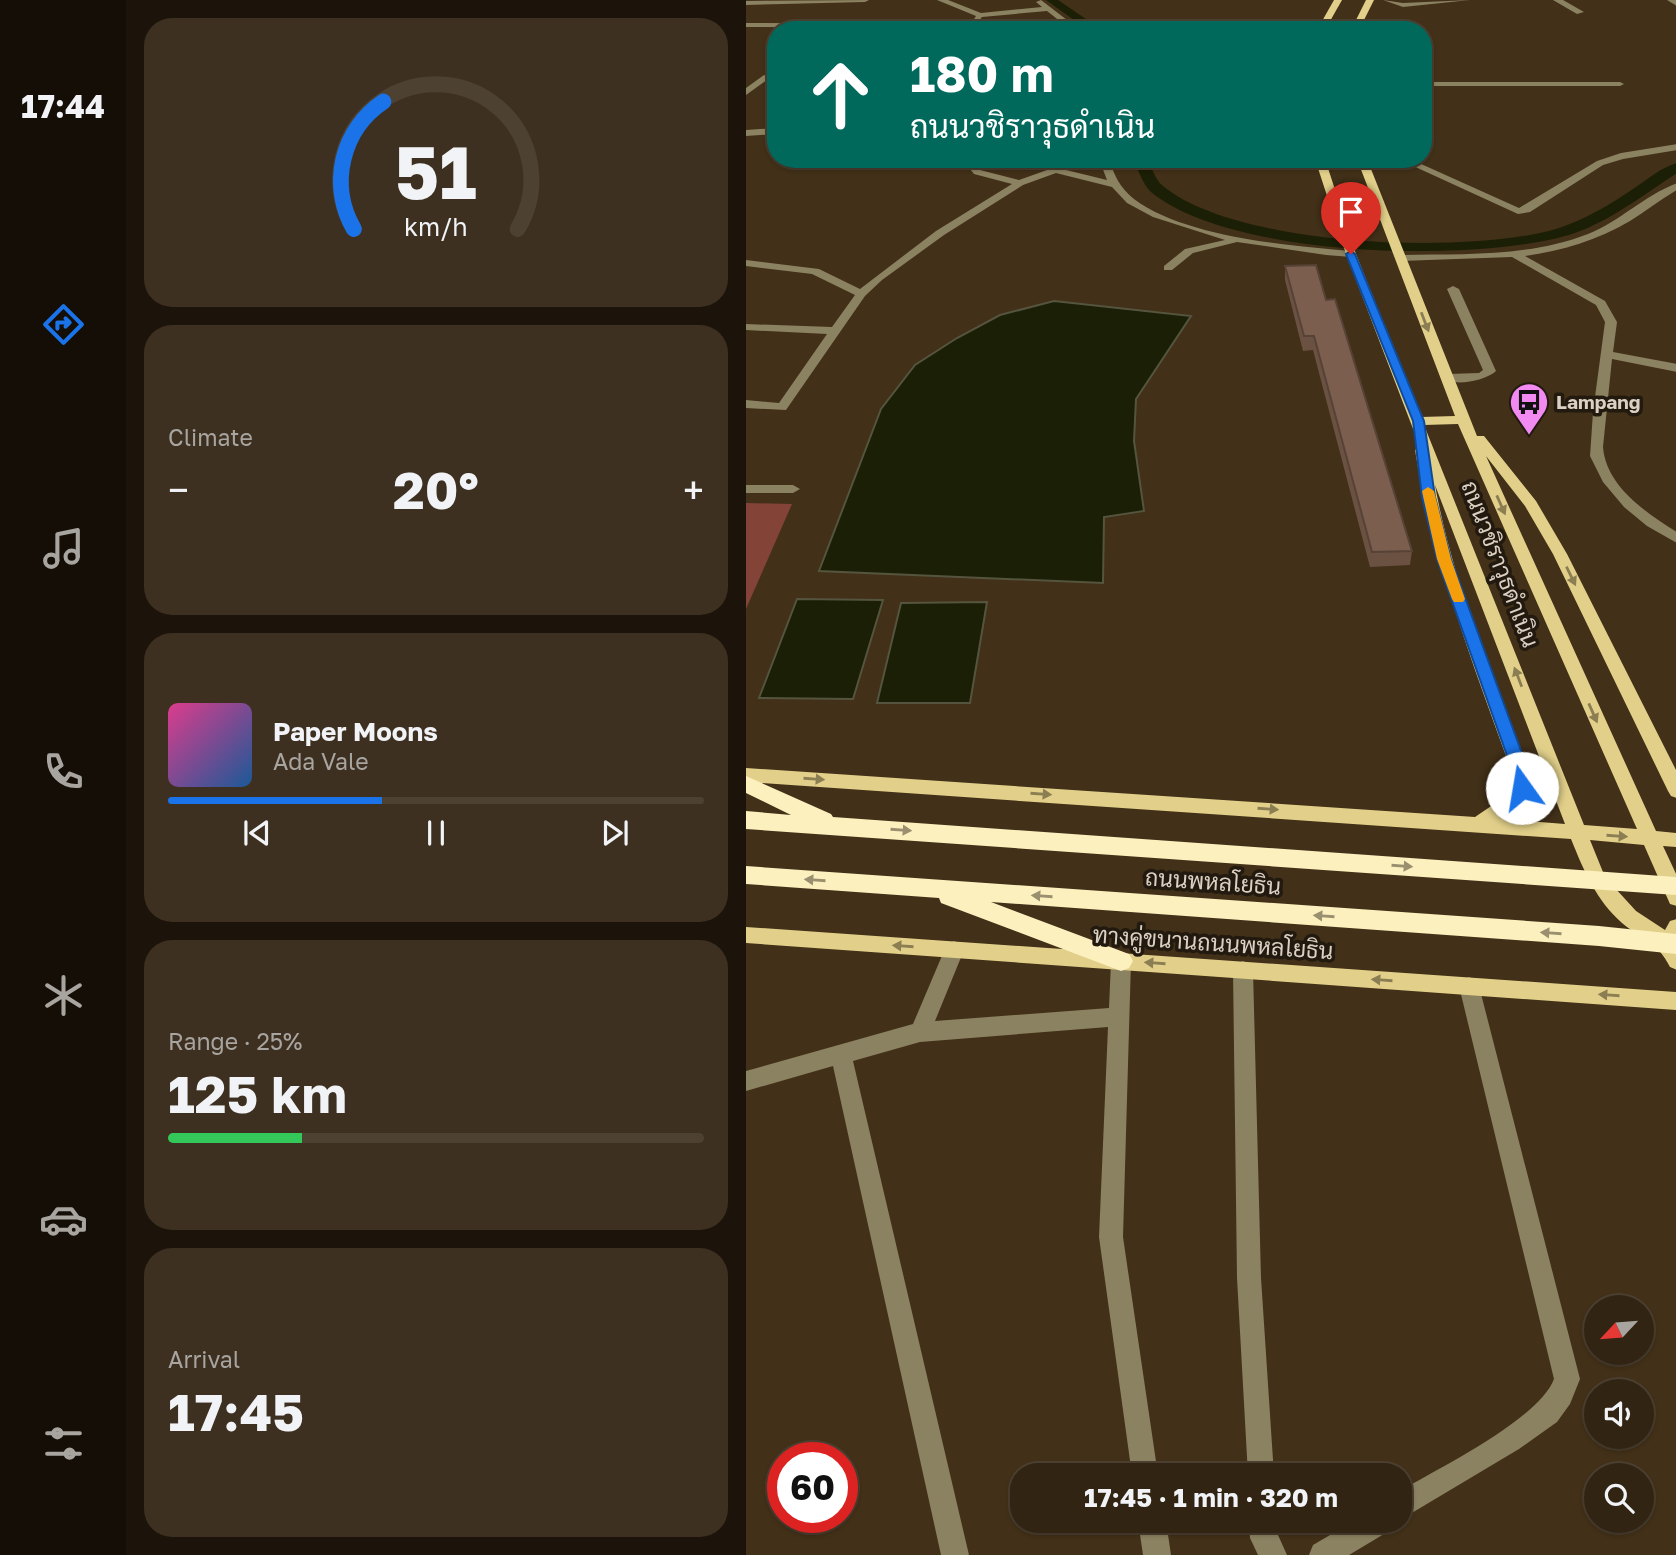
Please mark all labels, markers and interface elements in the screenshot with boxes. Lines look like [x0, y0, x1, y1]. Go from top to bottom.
text: 180 m [910, 44, 1054, 103]
icon: ahead [795, 49, 886, 140]
text: 17:44 [21, 87, 105, 125]
text: ถนนวชิราวุธดำเนิน [910, 107, 1155, 145]
text: 51 [395, 128, 477, 215]
pin [1321, 182, 1381, 254]
icon: arrive [1332, 193, 1370, 231]
text: km/h [404, 211, 468, 242]
icon: directions [39, 300, 88, 349]
one-way arrow [1420, 311, 1431, 332]
bus stop icon: Lampang [1508, 381, 1550, 436]
place label: Lampang [1556, 390, 1641, 413]
text: Climate [168, 423, 253, 451]
text: 20° [393, 458, 479, 520]
text: − [168, 467, 189, 512]
text: + [683, 467, 704, 512]
street label: ถนนวชิราวุธดำเนิน [1454, 476, 1546, 652]
one-way arrow [1495, 495, 1507, 515]
icon: music [39, 524, 88, 573]
one-way arrow [1566, 566, 1577, 586]
one-way arrow [1512, 667, 1523, 688]
one-way arrow [1587, 703, 1599, 723]
text: Paper Moons [273, 716, 438, 747]
icon: phone [39, 747, 88, 796]
text: Ada Vale [273, 747, 369, 775]
position arrow [1485, 751, 1559, 825]
one-way arrow [803, 774, 825, 785]
one-way arrow [1030, 789, 1052, 800]
one-way arrow [1257, 804, 1279, 815]
icon: previous [238, 814, 276, 852]
icon: pause [417, 814, 455, 852]
icon: next [596, 814, 634, 852]
one-way arrow [890, 825, 912, 836]
one-way arrow [1606, 830, 1628, 841]
street label: ถนนพหลโยธิน [1144, 861, 1282, 900]
one-way arrow [1391, 861, 1413, 872]
one-way arrow [804, 874, 826, 885]
one-way arrow [1031, 890, 1053, 901]
one-way arrow [1313, 911, 1335, 922]
street label: ทางคู่ขนานถนนพหลโยธิน [1092, 919, 1334, 968]
one-way arrow [1540, 927, 1562, 938]
one-way arrow [892, 941, 914, 952]
one-way arrow [1143, 957, 1165, 968]
icon: climate [39, 971, 88, 1020]
one-way arrow [1370, 974, 1392, 985]
one-way arrow [1597, 989, 1619, 1000]
text: Range · 25% [168, 1027, 302, 1055]
text: 125 km [168, 1062, 347, 1124]
icon: car [39, 1195, 88, 1244]
north arrow [1584, 1295, 1654, 1365]
map controls [1584, 1295, 1654, 1533]
text: Arrival [168, 1345, 240, 1373]
button: sound [1584, 1379, 1654, 1449]
text: 17:45 [168, 1380, 304, 1442]
icon: filters [39, 1419, 88, 1468]
speed limit sign: 60 [767, 1442, 858, 1533]
button: search [1584, 1463, 1654, 1533]
text: 17:45 · 1 min · 320 m [1084, 1482, 1338, 1513]

